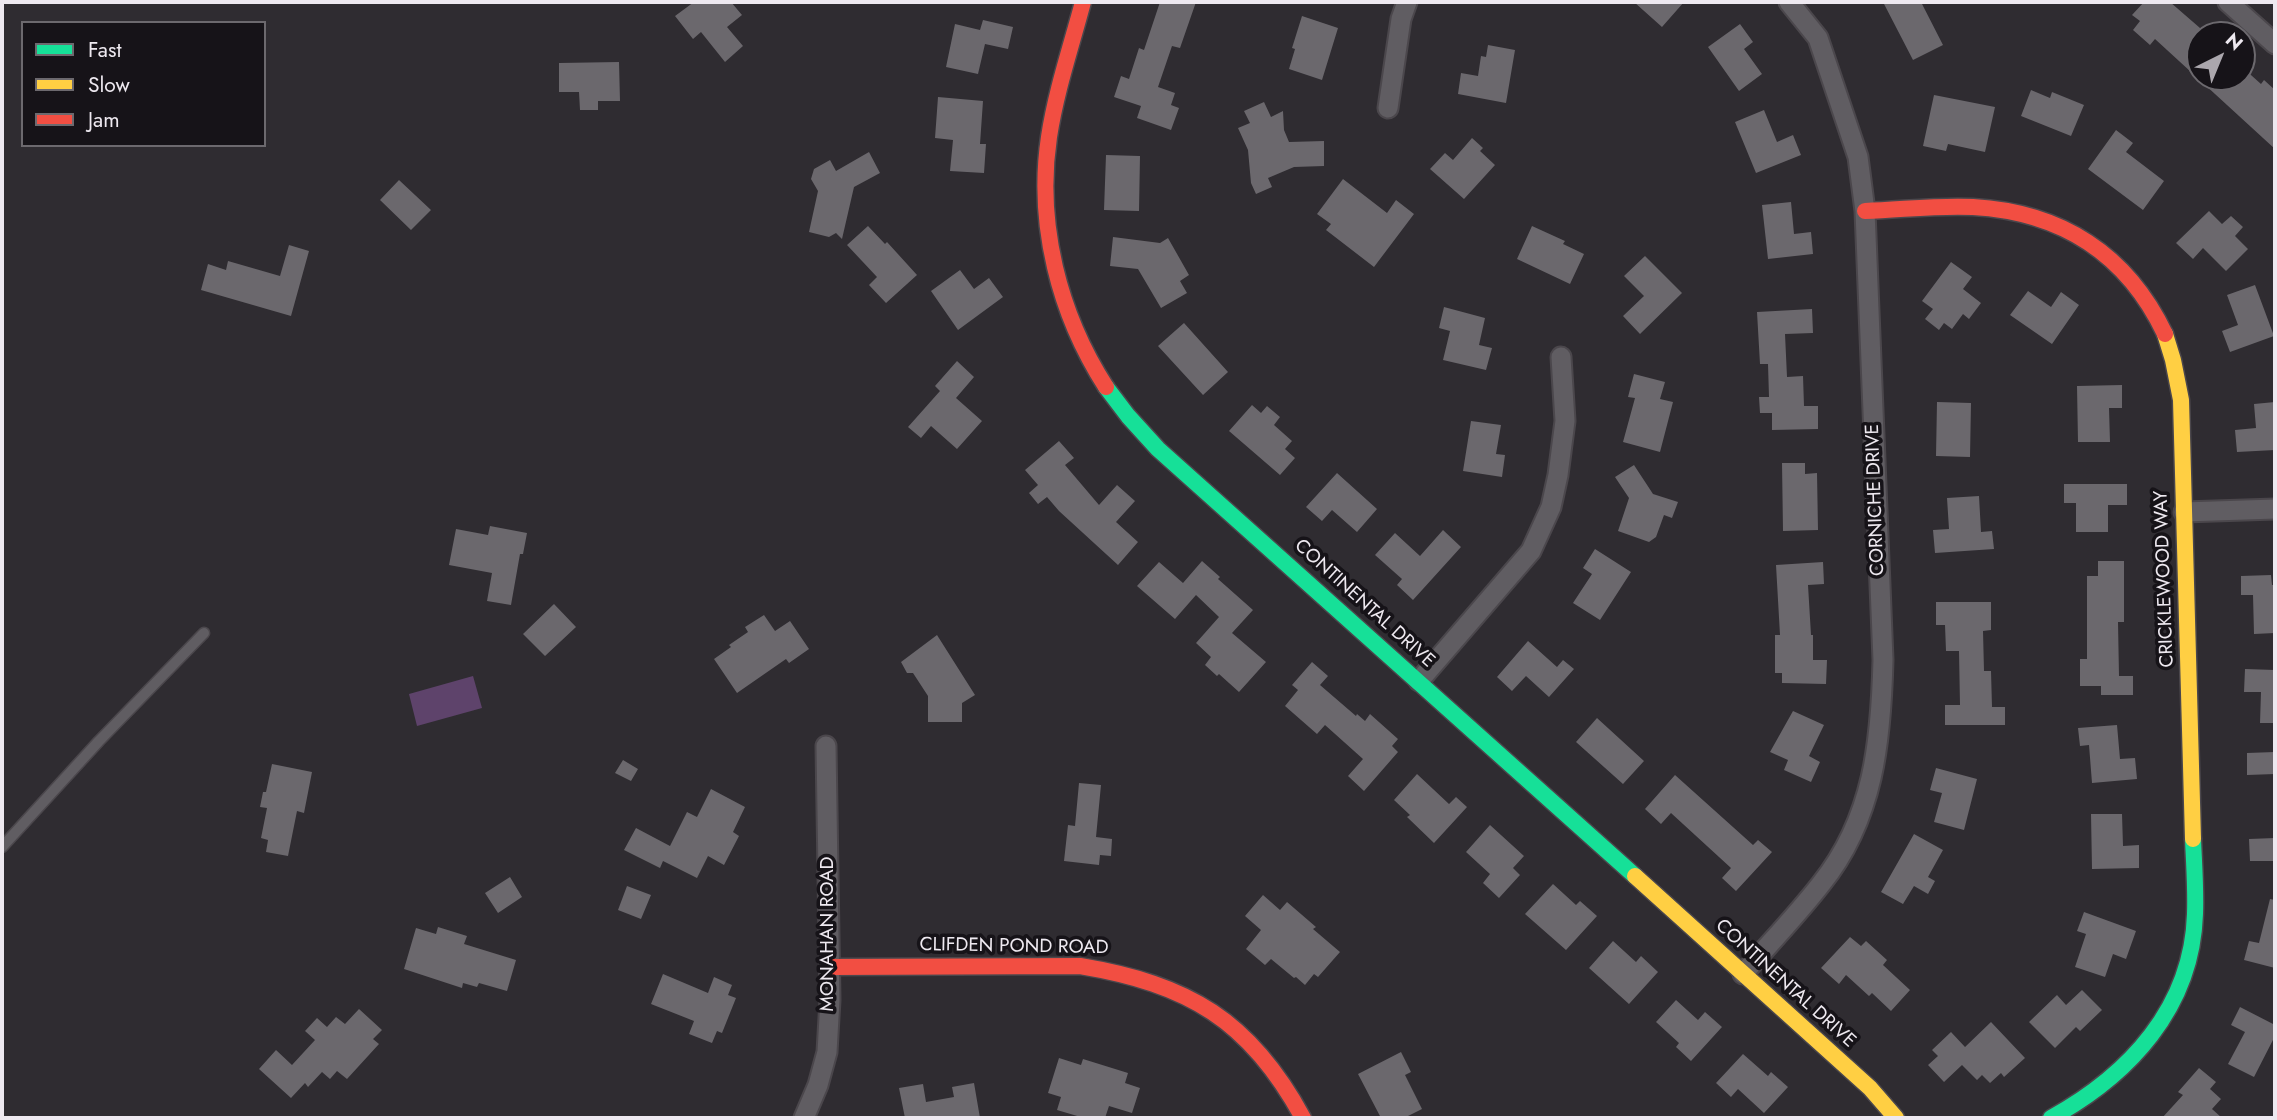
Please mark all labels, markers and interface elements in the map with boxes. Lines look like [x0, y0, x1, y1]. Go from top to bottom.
legend [21, 21, 266, 147]
north arrow [2186, 21, 2256, 91]
text: N [2220, 27, 2249, 57]
text: Fast [88, 35, 121, 65]
text: Slow [88, 70, 130, 100]
text: Jam [88, 105, 120, 135]
street label: CORNICHE DRIVE [1862, 424, 1890, 576]
street label: CRICKLEWOOD WAY [2151, 490, 2179, 668]
street label: CONTINENTAL DRIVE [1289, 535, 1439, 673]
street label: MONAHAN ROAD [817, 857, 839, 1011]
street label: CONTINENTAL DRIVE [1710, 915, 1860, 1053]
street label: CLIFDEN POND ROAD [919, 934, 1109, 960]

